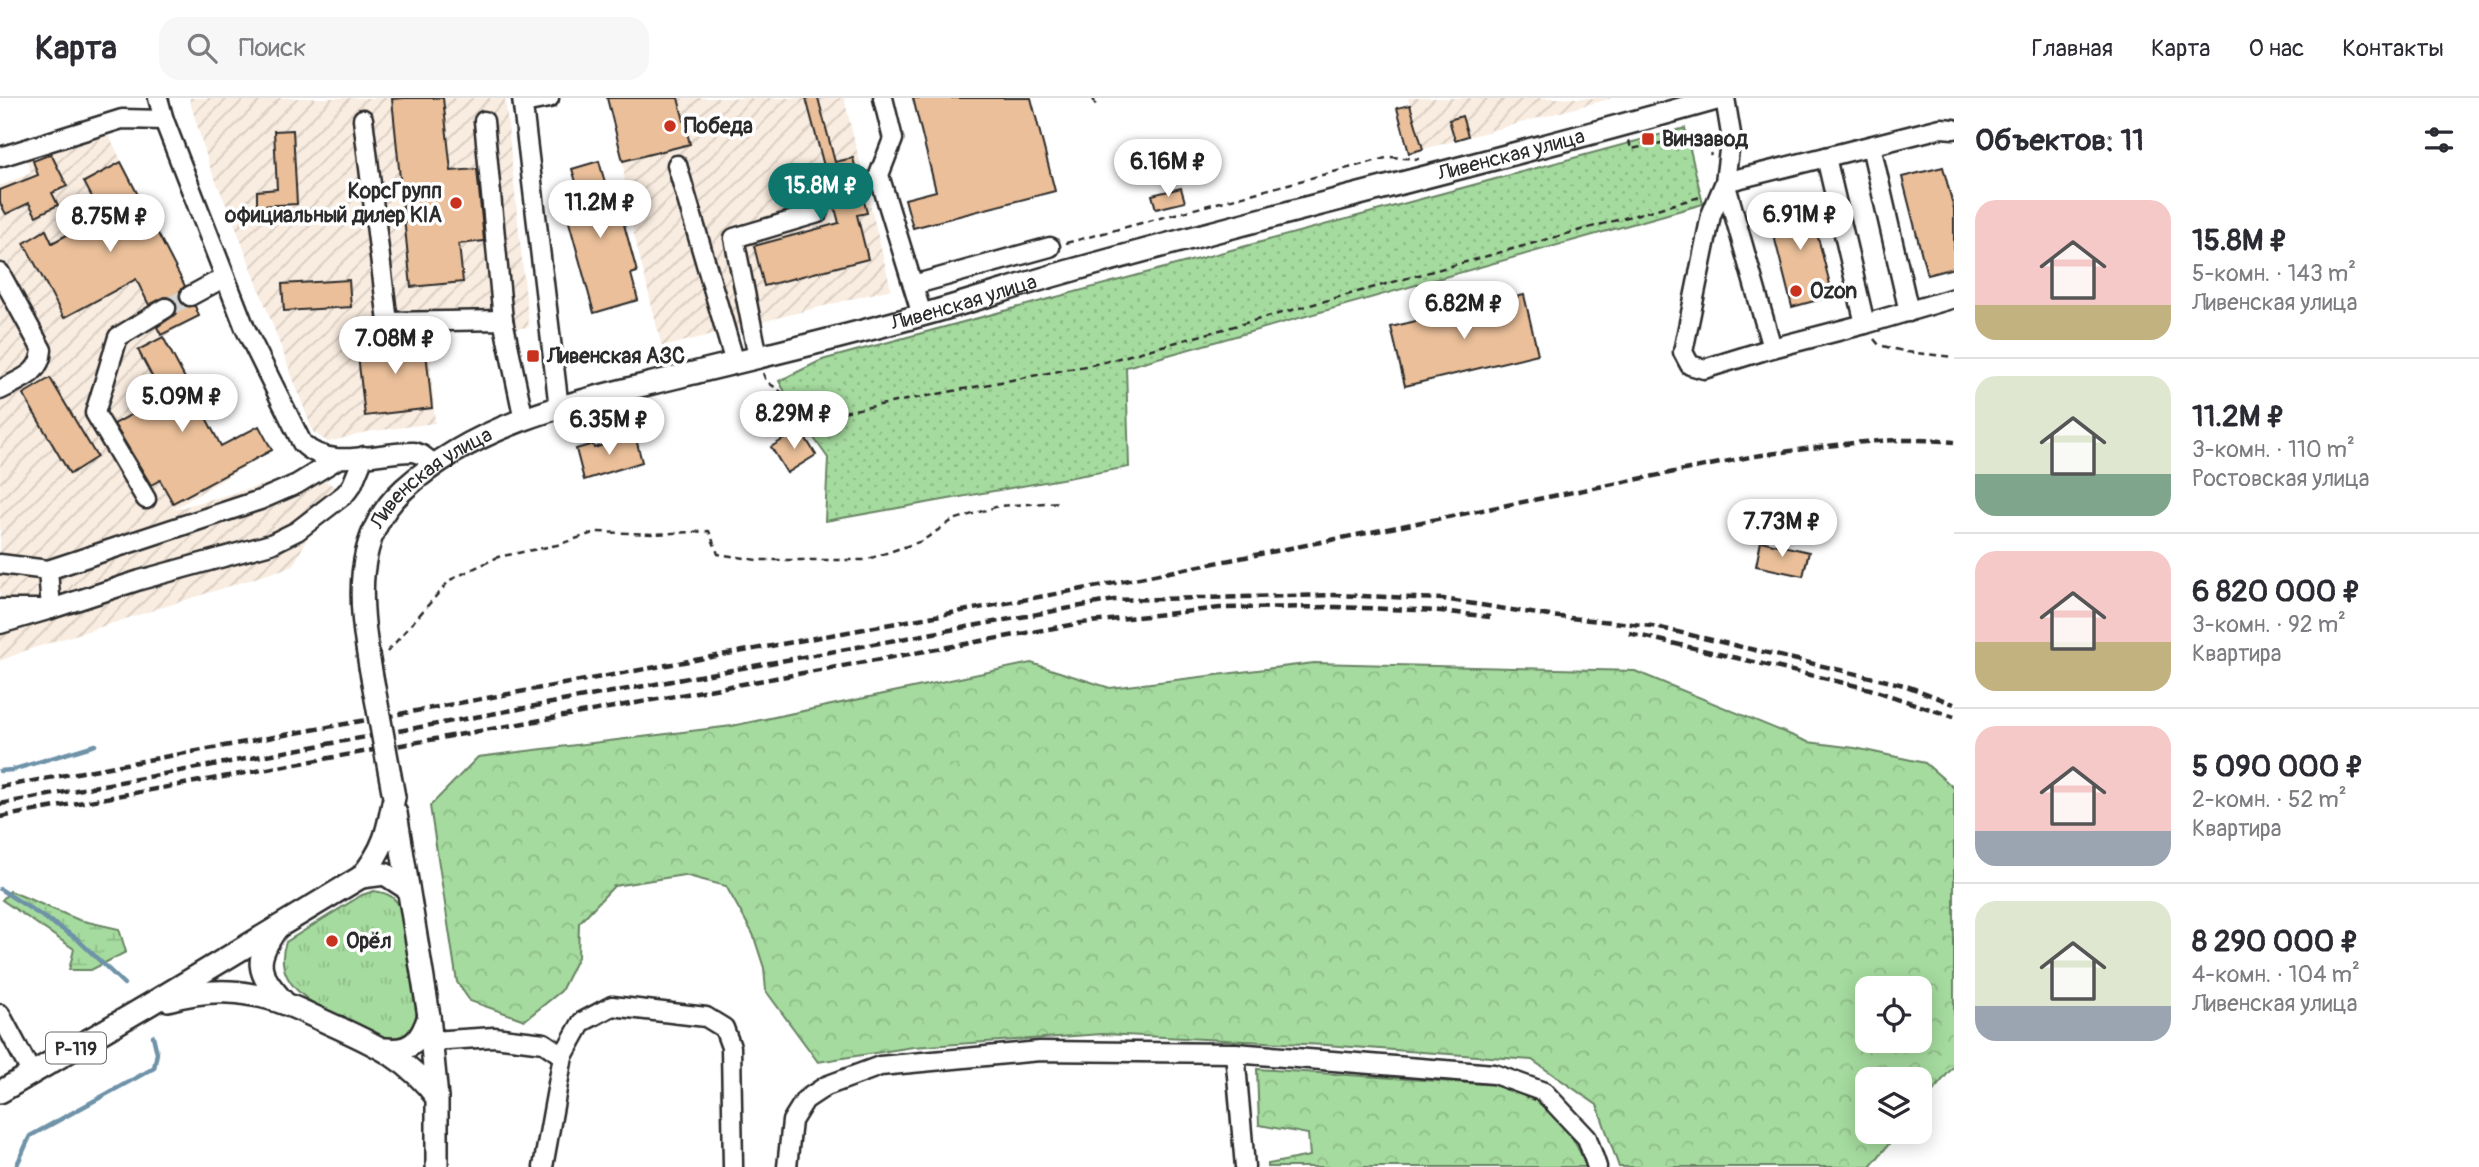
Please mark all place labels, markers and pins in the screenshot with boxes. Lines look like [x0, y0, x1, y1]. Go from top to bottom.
place label: Победа [684, 113, 753, 140]
marker: Победа [662, 118, 678, 134]
place label: Винзавод [1662, 126, 1748, 153]
marker: Винзавод [1640, 131, 1656, 147]
pin: 6.16M ₽ [1103, 140, 1233, 199]
pin: 15.8M ₽ [756, 164, 886, 223]
place label: КорсГрупп официальный дилер KIA [224, 178, 442, 229]
pin: 11.2M ₽ [535, 180, 665, 240]
pin: 6.91M ₽ [1735, 192, 1865, 252]
pin: 8.75M ₽ [45, 194, 175, 254]
marker: КорсГрупп официальный дилер KIA [448, 195, 464, 211]
place label: Ozon [1810, 278, 1857, 305]
pin: 6.82M ₽ [1399, 282, 1529, 341]
marker: Ozon [1788, 283, 1804, 299]
pin: 7.08M ₽ [330, 316, 460, 376]
place label: Ливенская АЗС [546, 343, 685, 370]
marker: Ливенская АЗС [525, 348, 541, 364]
pin: 5.09M ₽ [117, 374, 247, 434]
pin: 8.29M ₽ [729, 392, 859, 451]
pin: 6.35M ₽ [544, 398, 674, 457]
pin: 7.73M ₽ [1717, 500, 1847, 559]
place label: Орёл [346, 928, 392, 955]
marker: Орёл [324, 933, 340, 949]

